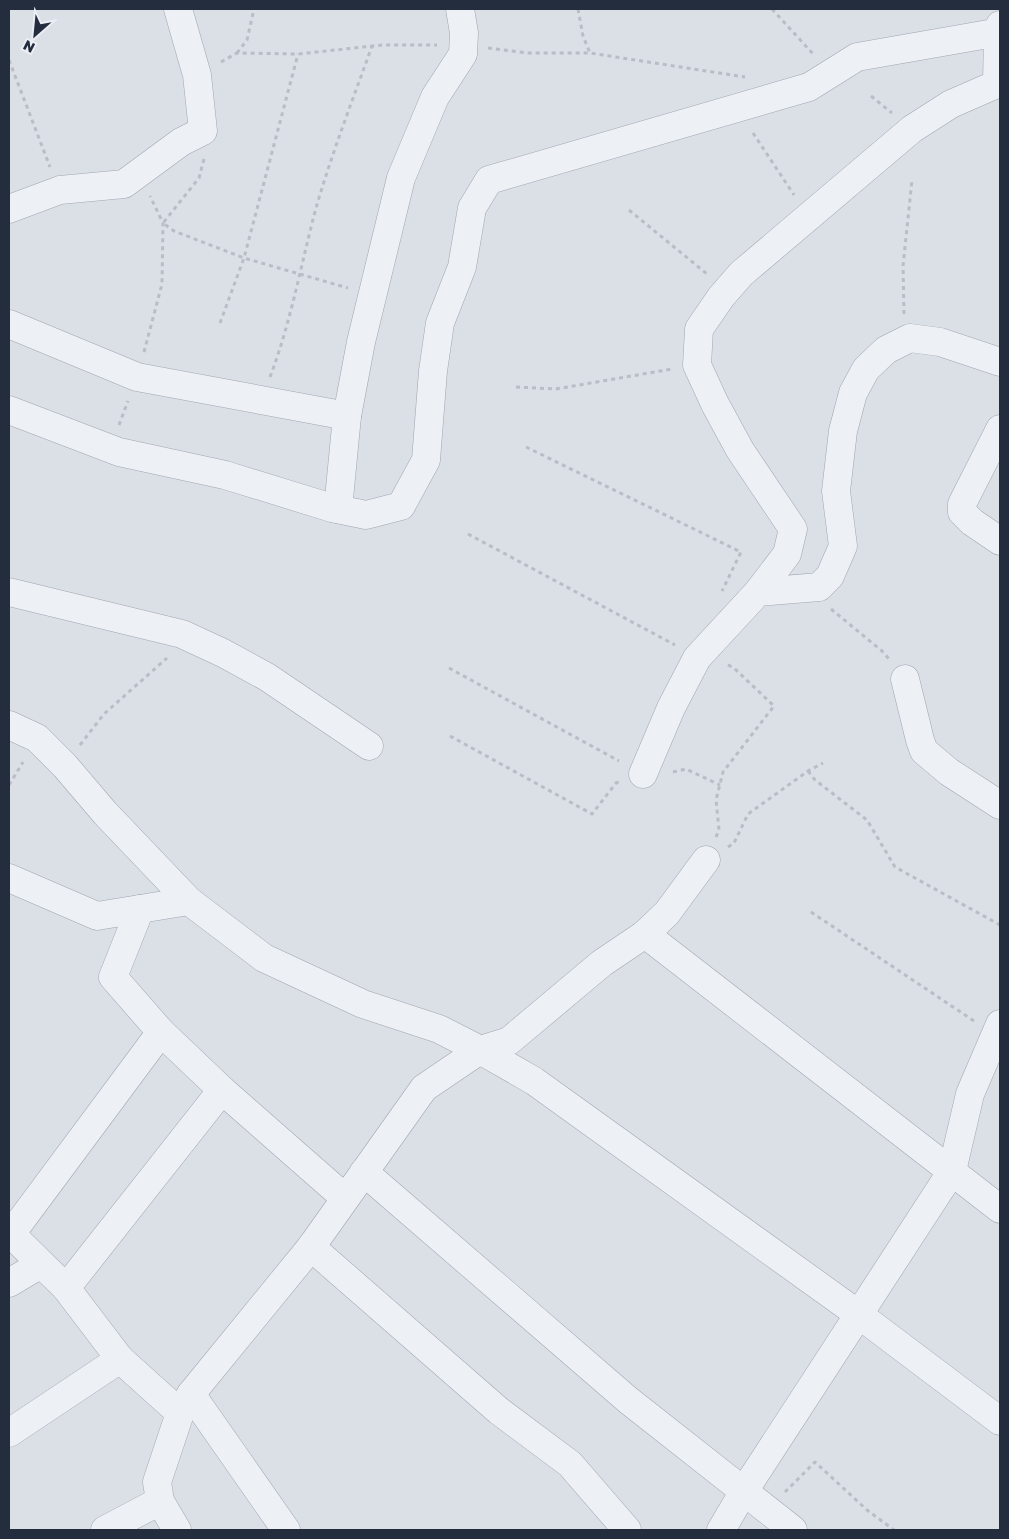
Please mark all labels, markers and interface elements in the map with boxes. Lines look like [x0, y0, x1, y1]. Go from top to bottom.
north arrow [10, 10, 60, 60]
text: N [20, 37, 37, 57]

